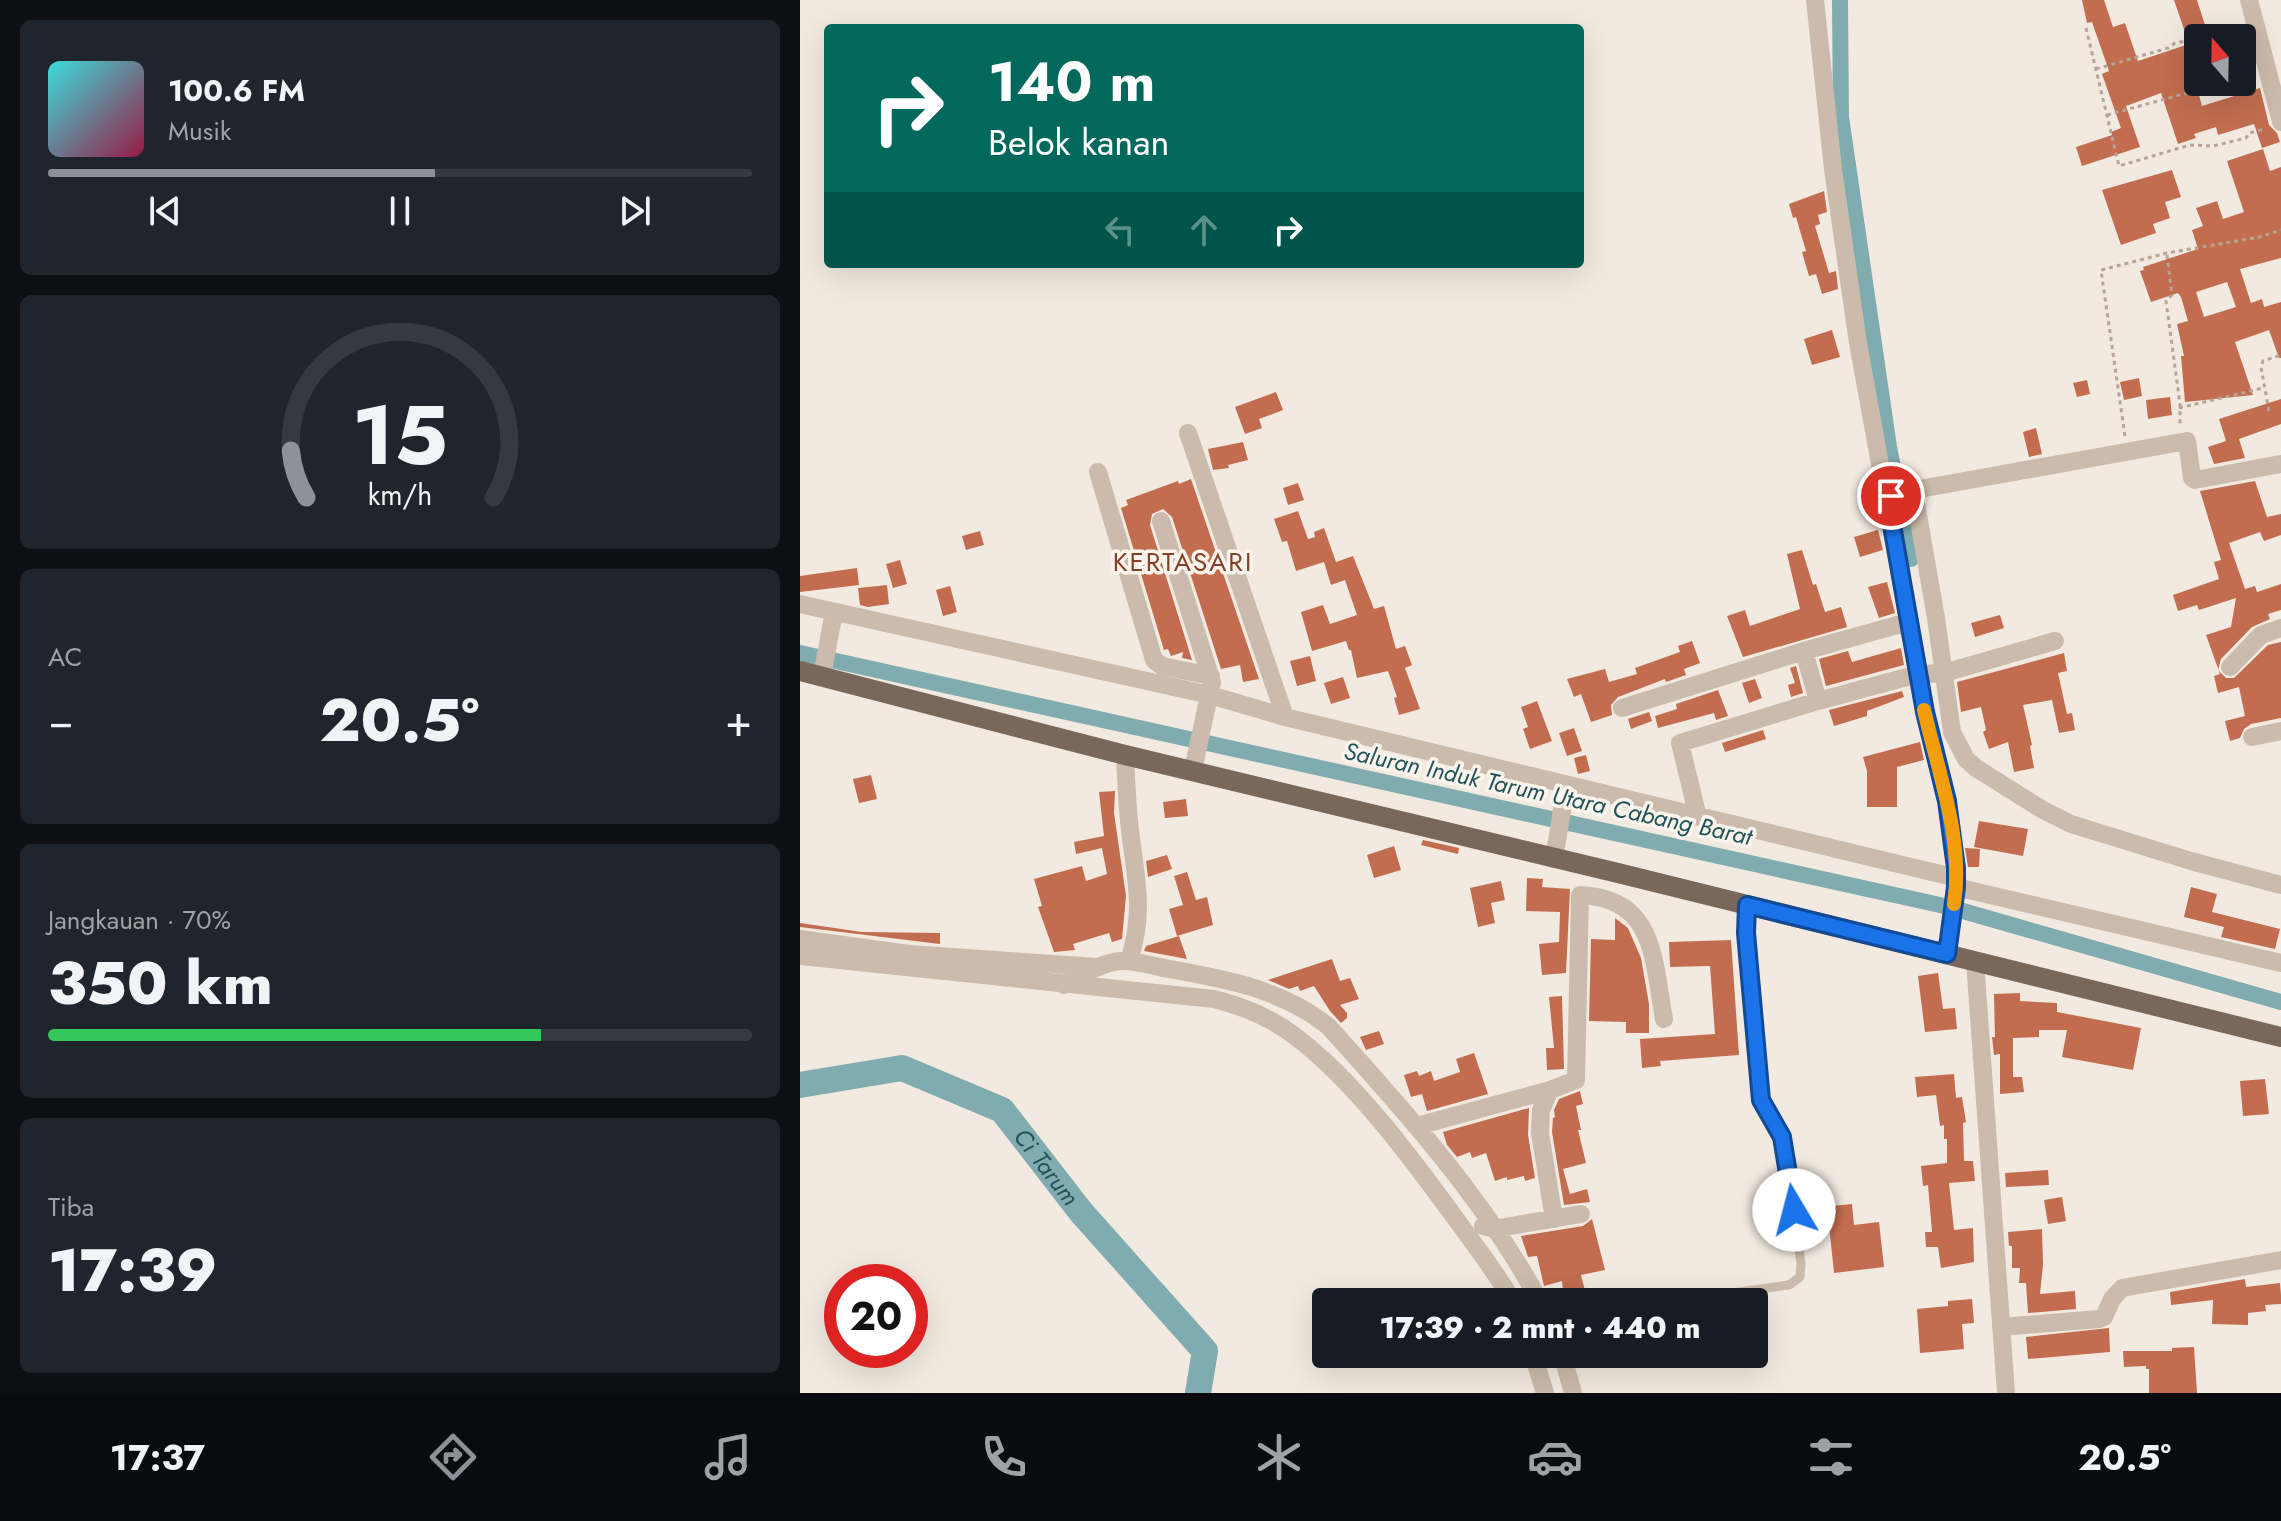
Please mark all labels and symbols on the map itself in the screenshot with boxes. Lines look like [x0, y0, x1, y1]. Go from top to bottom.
north arrow [2184, 24, 2256, 96]
pin [1857, 462, 1925, 530]
district label: KERTASARI [1113, 543, 1253, 581]
water label: Saluran Induk Tarum Utara Cabang Barat [1341, 733, 1757, 854]
water label: Ci Tarum [1005, 1121, 1088, 1213]
position arrow [1752, 1168, 1836, 1252]
speed limit sign: 20 [824, 1264, 928, 1368]

